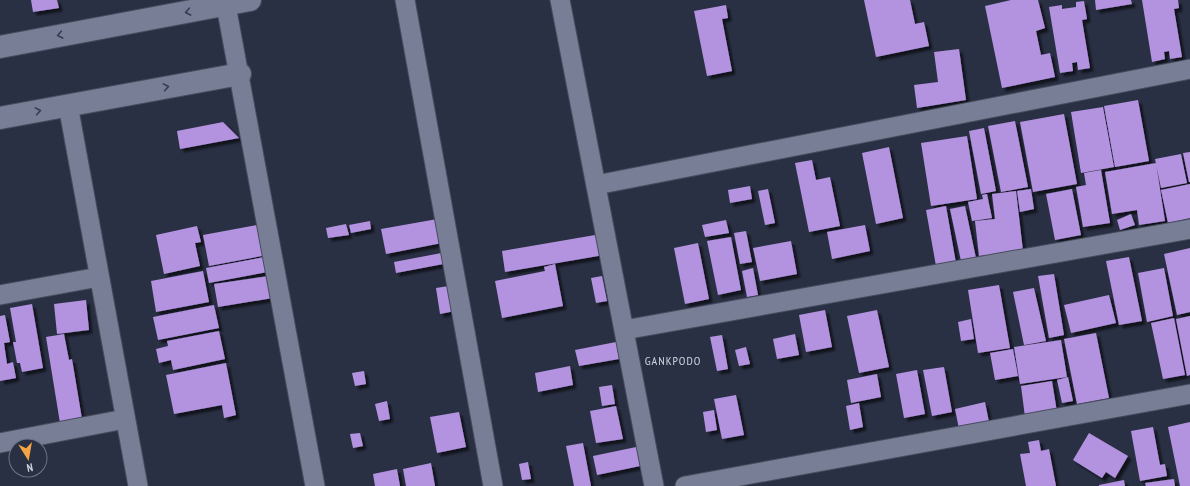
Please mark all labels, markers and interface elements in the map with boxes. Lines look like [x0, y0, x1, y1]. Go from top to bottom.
one-way arrow [185, 7, 191, 15]
one-way arrow [57, 31, 63, 39]
one-way arrow [163, 84, 169, 92]
one-way arrow [35, 107, 41, 116]
district label: GANKPODO [645, 353, 701, 368]
north arrow [8, 438, 48, 478]
text: N [26, 460, 34, 475]

